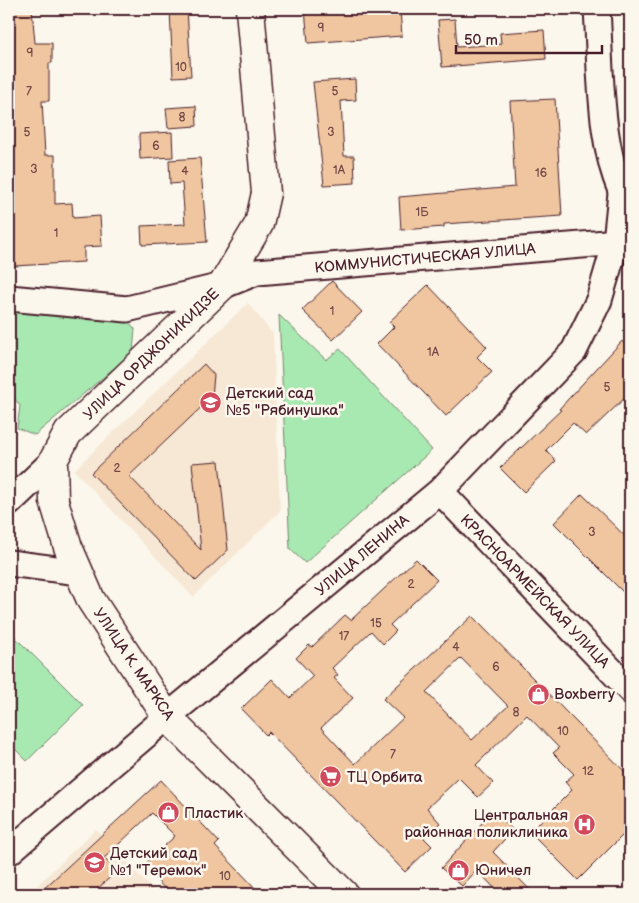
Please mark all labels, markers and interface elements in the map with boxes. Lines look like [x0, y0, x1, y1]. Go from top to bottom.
house number: 9 [318, 21, 325, 36]
scale bar [456, 22, 603, 54]
text: 50 m [464, 31, 498, 50]
house number: 9 [27, 46, 34, 61]
house number: 10 [175, 60, 187, 75]
house number: 7 [26, 84, 32, 99]
house number: 5 [332, 84, 339, 99]
house number: 8 [179, 110, 186, 125]
house number: 5 [24, 125, 31, 140]
house number: 3 [327, 125, 335, 140]
house number: 6 [152, 139, 160, 154]
house number: 3 [30, 162, 38, 177]
house number: 1А [333, 163, 346, 178]
house number: 4 [181, 164, 189, 179]
house number: 16 [535, 166, 547, 181]
house number: 1Б [416, 205, 429, 220]
house number: 1 [54, 226, 58, 241]
street label: КОММУНИСТИЧЕСКАЯ УЛИЦА [314, 239, 537, 278]
street label: УЛИЦА ОРДЖОНИКИДЗЕ [79, 284, 223, 424]
house number: 1 [330, 304, 334, 319]
house number: 1А [427, 345, 440, 360]
house number: 5 [604, 380, 611, 395]
place label: Детский сад №5 "Рябинушка" [226, 384, 344, 420]
school or university icon: Детский сад №5 "Рябинушка" [198, 390, 222, 414]
house number: 2 [113, 461, 121, 476]
street label: УЛИЦА ЛЕНИНА [311, 510, 414, 600]
street label: КРАСНОАРМЕЙСКАЯ УЛИЦА [456, 510, 614, 673]
house number: 3 [588, 525, 596, 540]
house number: 2 [407, 577, 415, 592]
street label: УЛИЦА К. МАРКСА [89, 604, 179, 725]
house number: 15 [370, 616, 382, 631]
house number: 17 [339, 629, 349, 644]
house number: 4 [452, 640, 460, 655]
house number: 6 [492, 660, 500, 675]
shop icon: Boxberry [526, 682, 550, 706]
place label: Boxberry [554, 685, 615, 704]
house number: 8 [513, 705, 520, 720]
house number: 10 [557, 724, 569, 739]
house number: 7 [390, 747, 396, 762]
house number: 12 [582, 764, 594, 779]
supermarket icon: ТЦ Орбита [319, 765, 343, 789]
place label: ТЦ Орбита [347, 768, 423, 787]
shop icon: Пластик [156, 801, 180, 825]
place label: Пластик [184, 804, 243, 823]
place label: Центральная районная поликлиника [404, 806, 568, 842]
hospital icon: Центральная районная поликлиника [572, 812, 596, 836]
place label: Детский сад №1 "Теремок" [110, 844, 207, 880]
school or university icon: Детский сад №1 "Теремок" [82, 850, 106, 874]
shop icon: Юничел [447, 858, 471, 882]
place label: Юничел [475, 861, 531, 880]
house number: 10 [219, 869, 231, 884]

